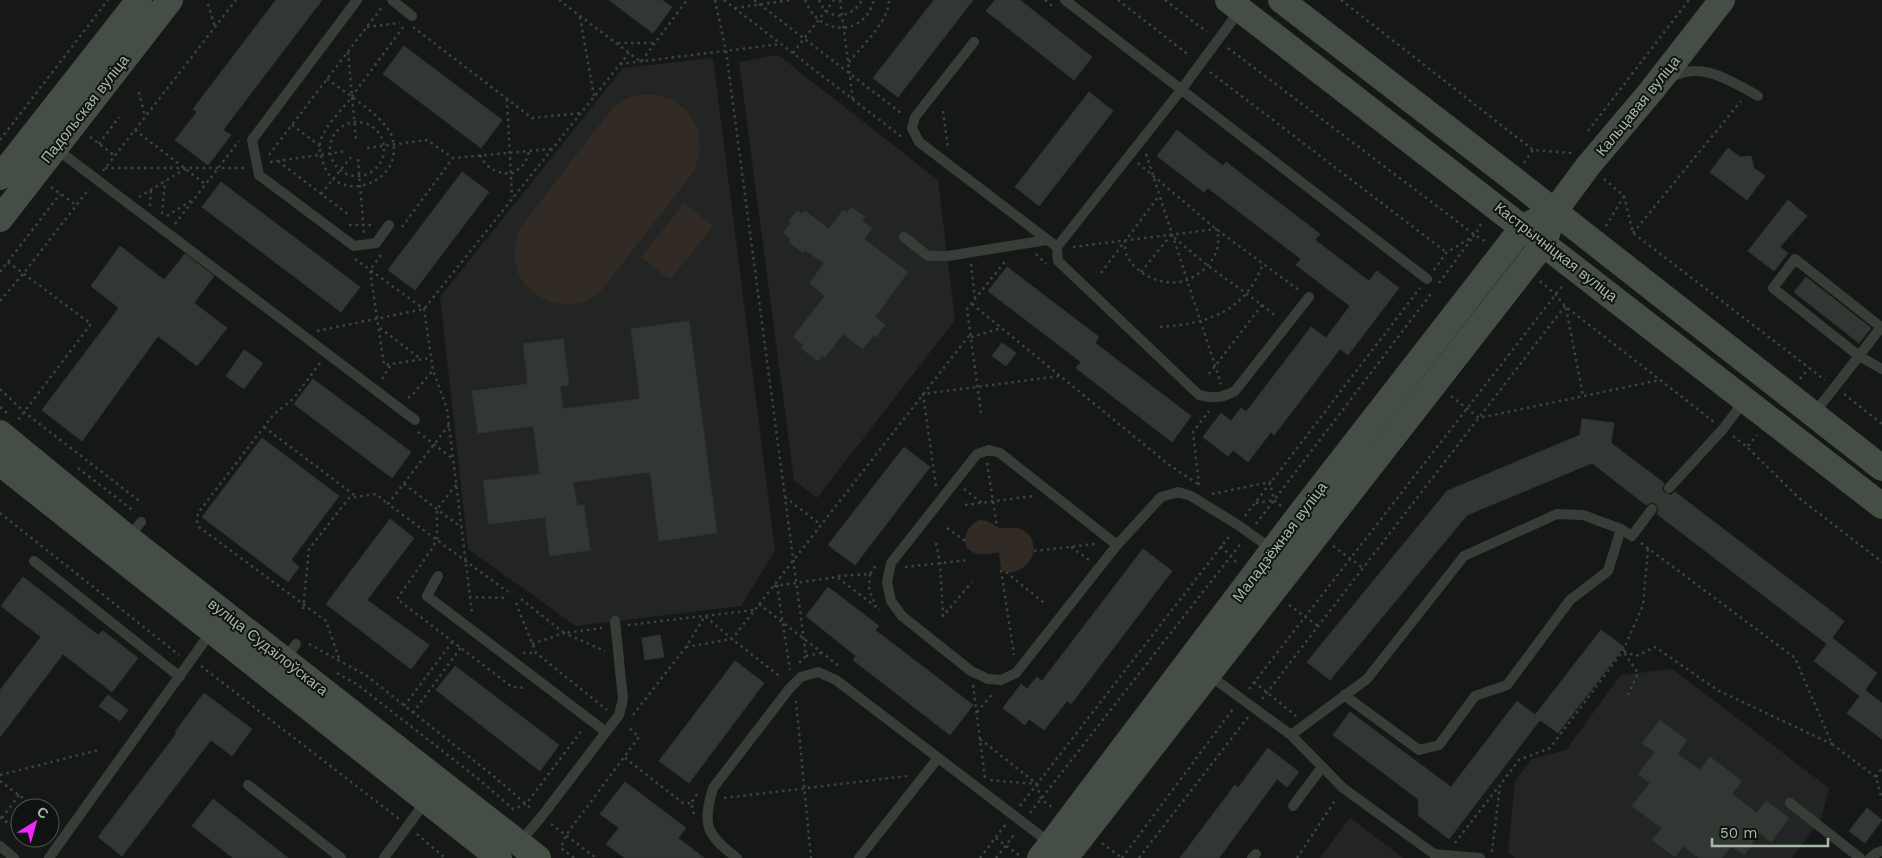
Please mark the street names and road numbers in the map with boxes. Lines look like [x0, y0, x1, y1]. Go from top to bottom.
street label: Падольская вуліца [37, 51, 133, 167]
street label: Кальцавая вуліца [1592, 52, 1684, 160]
street label: Кастрычніцкая вуліца [1491, 198, 1622, 306]
street label: Маладзёжная вуліца [1229, 478, 1331, 606]
street label: вуліца Судзілоўскага [205, 595, 332, 700]

